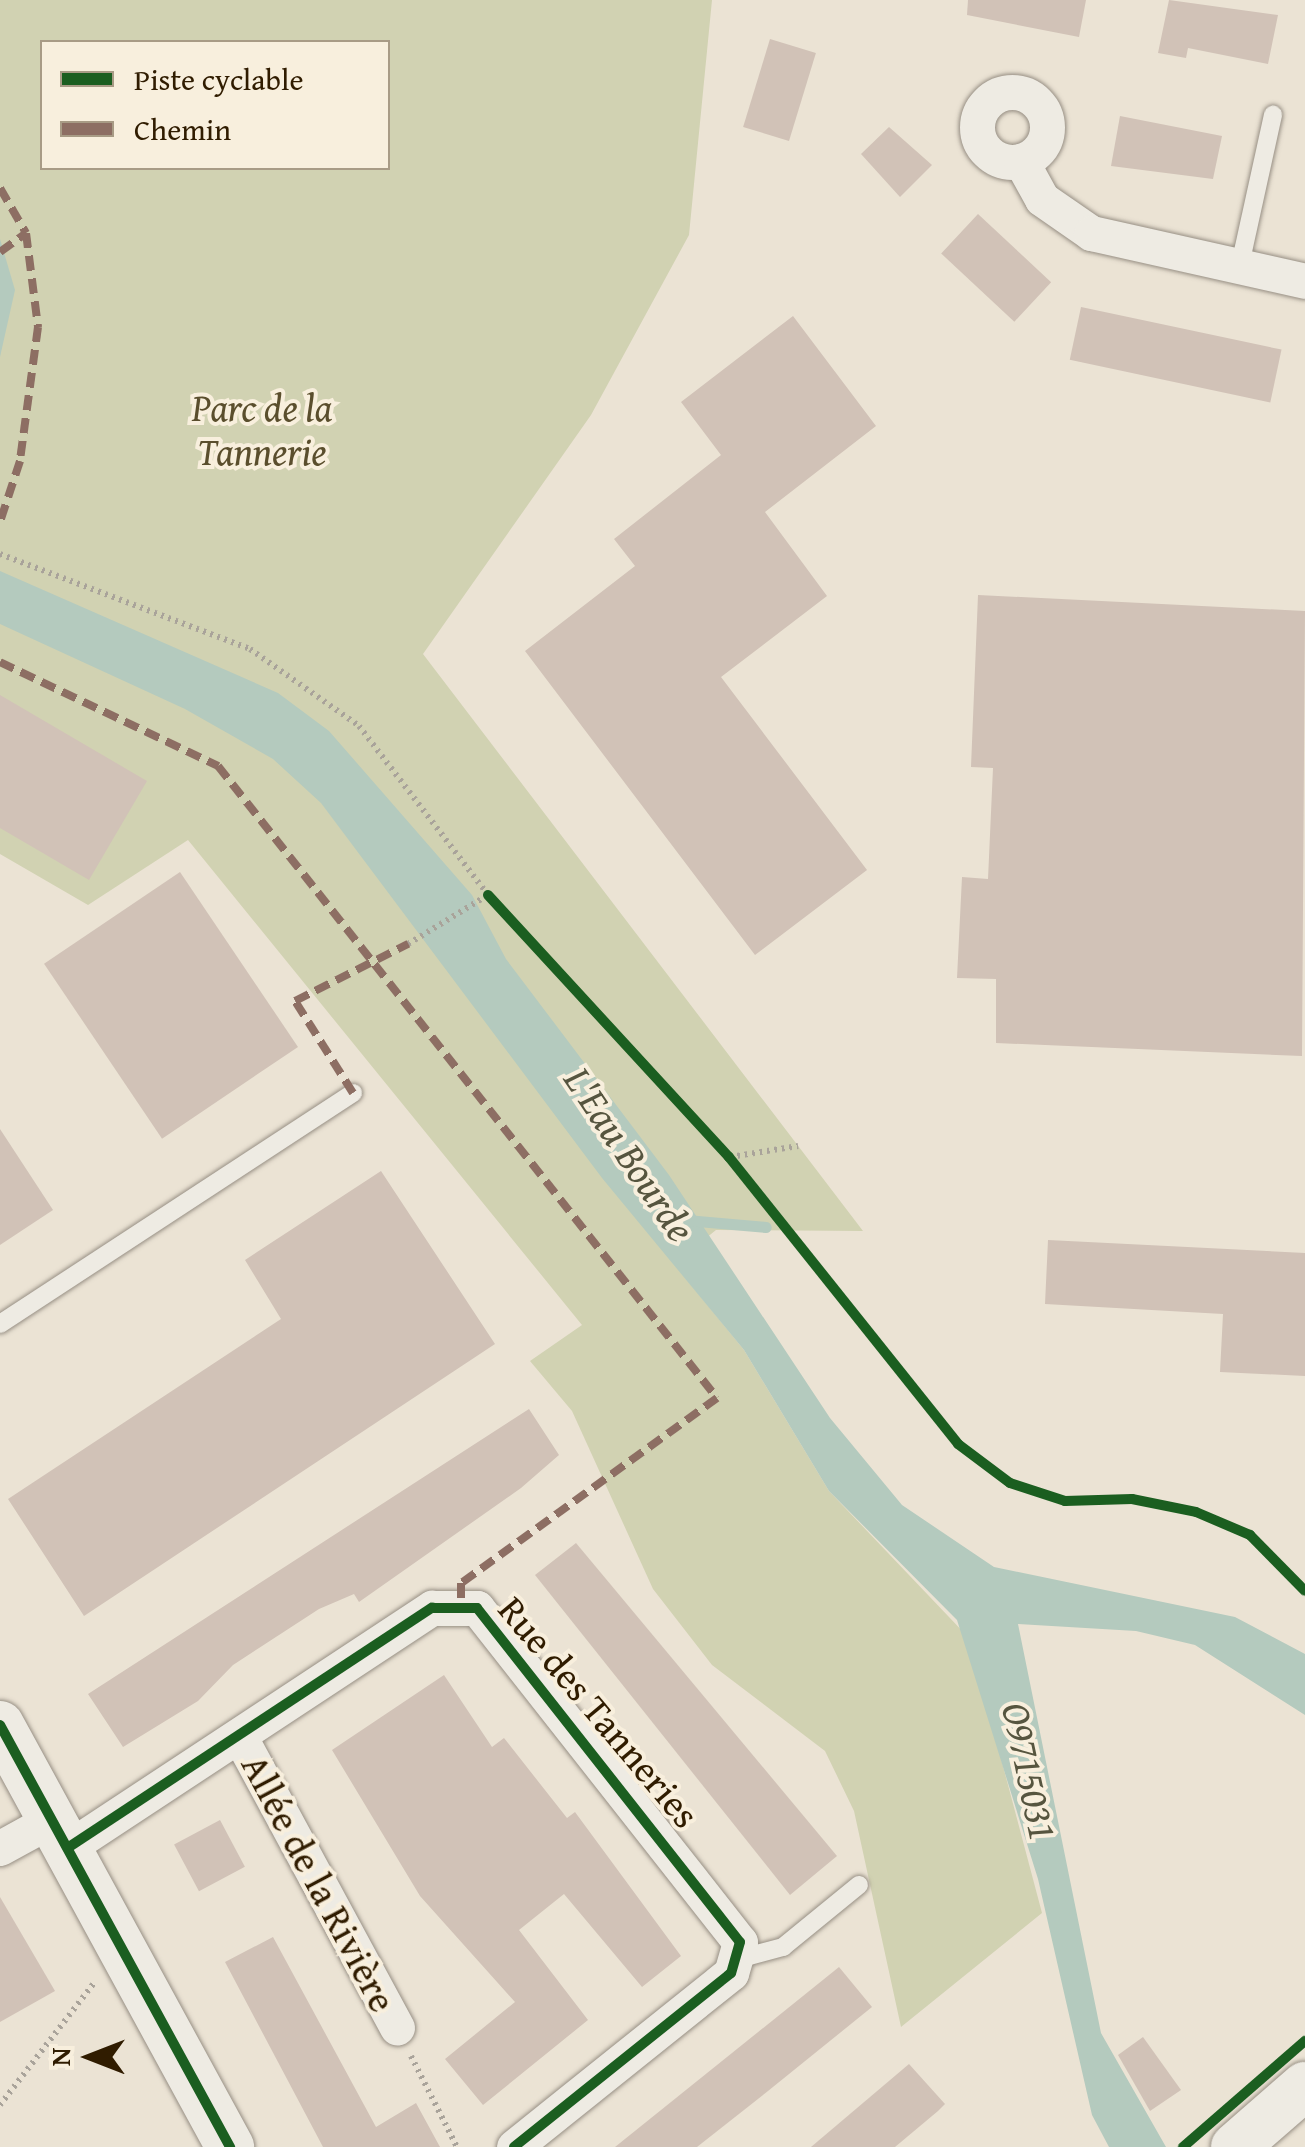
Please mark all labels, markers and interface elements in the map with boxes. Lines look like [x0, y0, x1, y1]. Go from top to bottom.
legend [40, 40, 390, 170]
text: Piste cyclable [134, 57, 303, 101]
text: Chemin [134, 107, 231, 151]
park label: Parc de la Tannerie [192, 385, 332, 474]
water label: L'Eau Bourde [554, 1058, 706, 1250]
street label: Rue des Tanneries [489, 1587, 709, 1837]
water label: O9715031 [992, 1698, 1068, 1844]
street label: Allée de la Rivière [232, 1747, 406, 2019]
north arrow [40, 2007, 140, 2107]
text: N [39, 2048, 80, 2066]

